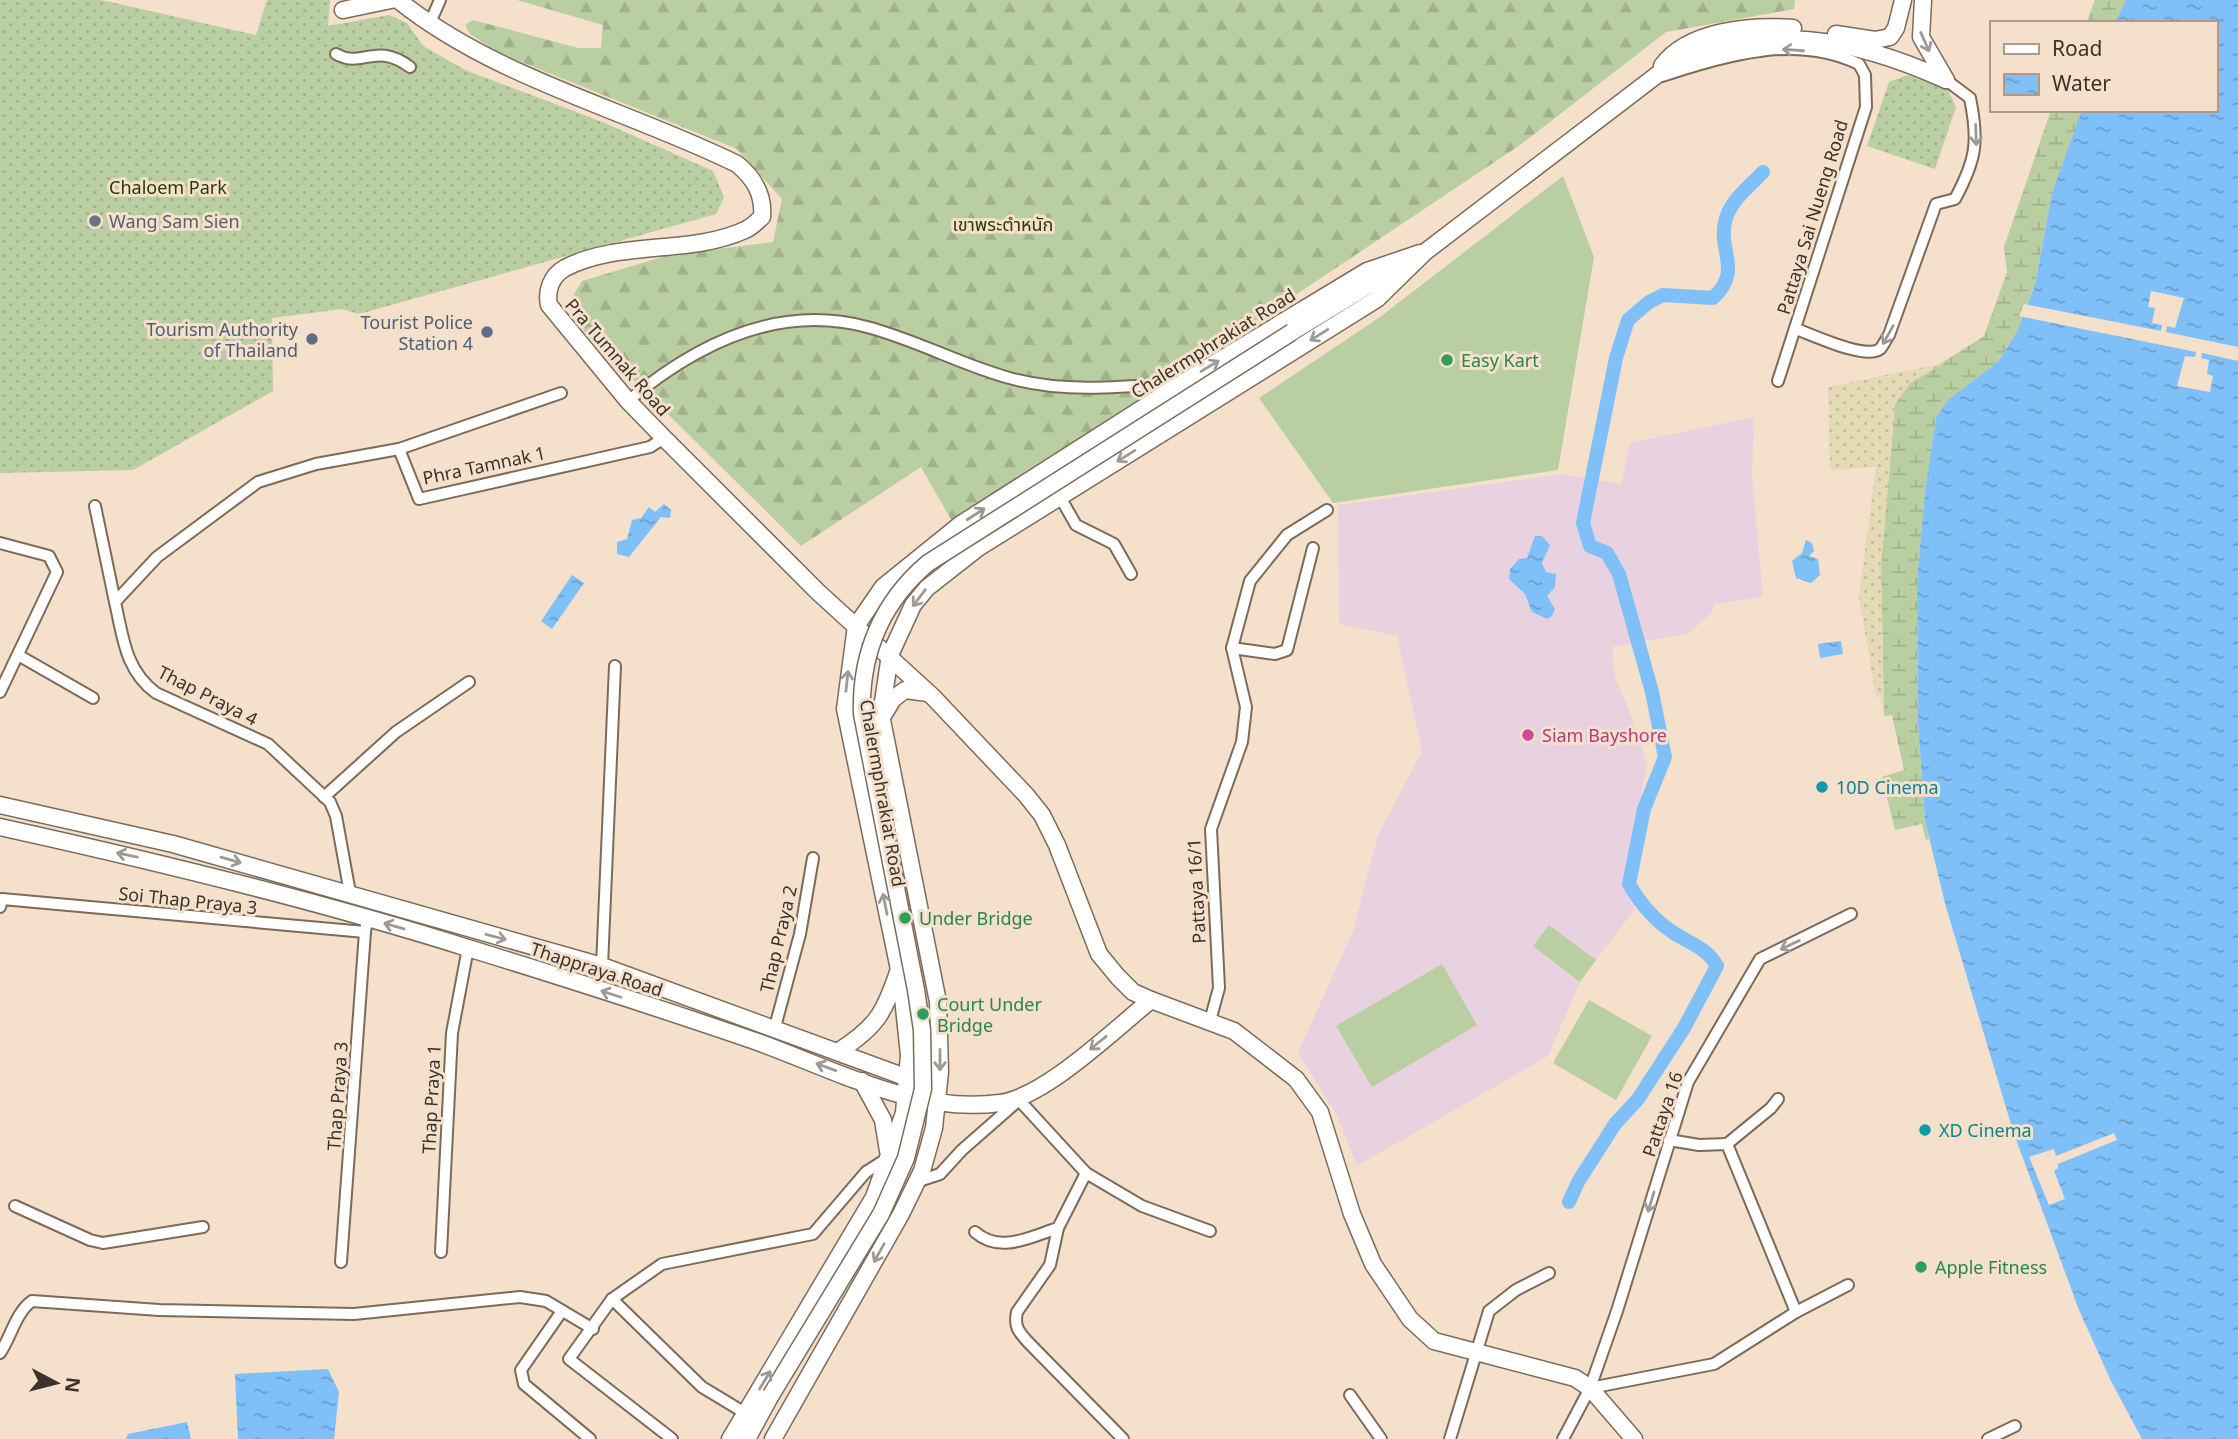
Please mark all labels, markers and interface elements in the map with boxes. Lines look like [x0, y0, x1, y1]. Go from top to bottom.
legend [1990, 21, 2217, 112]
one-way arrow [1919, 31, 1932, 52]
text: Road [2052, 34, 2102, 62]
one-way arrow [1782, 43, 1805, 56]
text: Water [2052, 69, 2111, 97]
street label: Pattaya Sai Nueng Road [1771, 117, 1853, 317]
one-way arrow [1969, 123, 1982, 146]
park label: Chaloem Park [109, 175, 227, 199]
place label: Wang Sam Sien [109, 209, 240, 233]
park label: เขาพระตำหนัก [953, 212, 1053, 236]
marker: Wang Sam Sien [87, 213, 103, 229]
street label: Chalermphrakiat Road [1126, 283, 1300, 403]
street label: Pra Tumnak Road [560, 293, 676, 421]
place label: Tourist Police Station 4 [361, 310, 473, 355]
place label: Tourism Authority of Thailand [146, 317, 299, 362]
marker: Tourist Police Station 4 [479, 324, 495, 340]
one-way arrow [1881, 324, 1894, 345]
one-way arrow [1310, 329, 1330, 343]
marker: Tourism Authority of Thailand [304, 331, 320, 347]
place label: Easy Kart [1461, 348, 1539, 372]
marker: Easy Kart [1439, 352, 1455, 368]
one-way arrow [1199, 359, 1219, 373]
street label: Phra Tamnak 1 [420, 440, 548, 490]
one-way arrow [1117, 449, 1137, 463]
one-way arrow [966, 507, 985, 522]
one-way arrow [912, 588, 927, 606]
street label: Thap Praya 4 [154, 659, 262, 731]
one-way arrow [841, 670, 854, 692]
street label: Chalermphrakiat Road [855, 697, 911, 889]
place label: Siam Bayshore [1542, 723, 1667, 747]
marker: Siam Bayshore [1520, 727, 1536, 743]
place label: 10D Cinema [1836, 775, 1939, 799]
marker: 10D Cinema [1814, 779, 1830, 795]
street label: Pattaya 16/1 [1181, 838, 1211, 944]
one-way arrow [116, 848, 139, 861]
one-way arrow [219, 854, 241, 867]
street label: Soi Thap Praya 3 [117, 881, 259, 919]
street label: Thap Praya 2 [754, 883, 802, 995]
one-way arrow [877, 893, 891, 916]
place label: Under Bridge [919, 906, 1033, 930]
marker: Under Bridge [897, 910, 913, 926]
one-way arrow [383, 919, 405, 932]
one-way arrow [485, 931, 507, 944]
street label: Thappraya Road [528, 936, 666, 1002]
one-way arrow [1780, 938, 1801, 952]
one-way arrow [600, 987, 622, 1000]
place label: Court Under Bridge [937, 992, 1043, 1037]
marker: Court Under Bridge [915, 1006, 931, 1022]
one-way arrow [1090, 1035, 1108, 1051]
street label: Thap Praya 3 [321, 1041, 353, 1151]
street label: Thap Praya 1 [416, 1044, 446, 1154]
one-way arrow [933, 1048, 947, 1071]
one-way arrow [816, 1060, 838, 1072]
street label: Pattaya 16 [1636, 1068, 1688, 1160]
place label: XD Cinema [1939, 1118, 2032, 1142]
marker: XD Cinema [1917, 1122, 1933, 1138]
one-way arrow [1643, 1191, 1656, 1213]
one-way arrow [872, 1242, 885, 1263]
place label: Apple Fitness [1935, 1255, 2047, 1279]
marker: Apple Fitness [1913, 1259, 1929, 1275]
north arrow [21, 1348, 91, 1418]
one-way arrow [758, 1371, 772, 1391]
text: N [59, 1376, 87, 1394]

